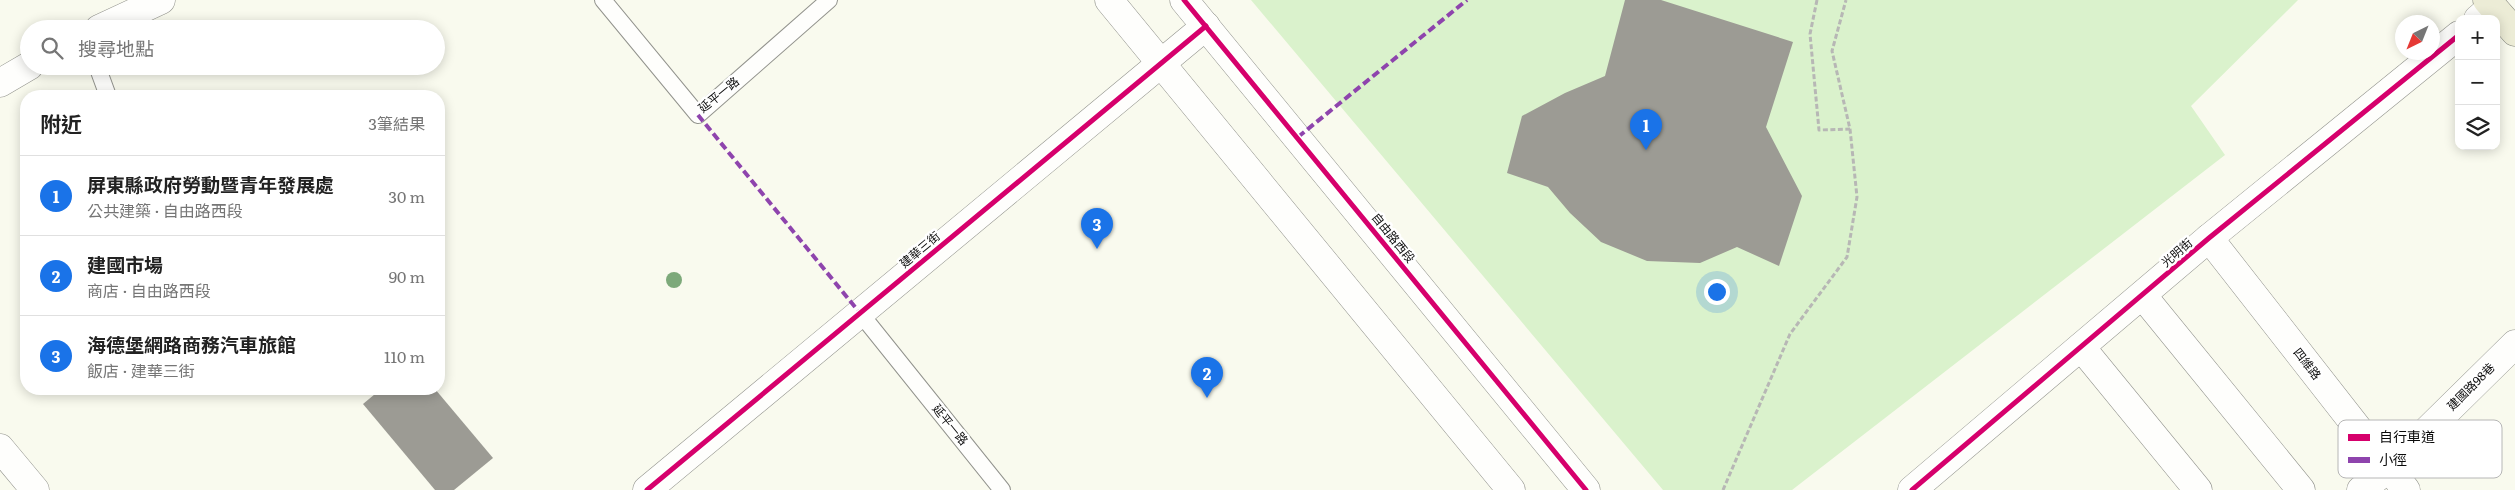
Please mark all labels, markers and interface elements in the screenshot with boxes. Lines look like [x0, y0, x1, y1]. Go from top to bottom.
north arrow [2395, 15, 2440, 60]
map controls [2455, 15, 2500, 150]
button: + [2455, 15, 2500, 60]
search box [20, 20, 445, 75]
icon: search [38, 34, 66, 62]
text: 搜尋地點 [78, 34, 154, 62]
button: − [2455, 60, 2500, 105]
street label: 延平一路 [694, 72, 743, 116]
button: layers [2455, 105, 2500, 150]
text: 附近 [40, 107, 82, 138]
pin: 1 [1630, 109, 1662, 150]
text: 3筆結果 [368, 111, 425, 135]
text: 屏東縣政府勞動暨青年發展處 [87, 170, 334, 198]
text: 1 [53, 184, 59, 208]
text: 30 m [388, 184, 425, 208]
text: 公共建築 · 自由路西段 [87, 198, 243, 222]
pin: 3 [1081, 208, 1113, 249]
street label: 自由路西段 [1368, 208, 1420, 266]
street label: 建華三街 [895, 227, 944, 272]
street label: 光明街 [2157, 234, 2196, 271]
text: 建國市場 [87, 250, 163, 278]
text: 2 [52, 264, 60, 288]
text: 90 m [389, 264, 425, 288]
text: 商店 · 自由路西段 [87, 278, 211, 302]
your location [1704, 279, 1730, 305]
text: 海德堡網路商務汽車旅館 [87, 330, 296, 358]
text: 3 [52, 344, 60, 368]
text: 110 m [384, 344, 425, 368]
street label: 四維路 [2290, 344, 2326, 383]
pin: 2 [1191, 357, 1223, 398]
text: 飯店 · 建華三街 [87, 358, 195, 382]
street label: 建國路98巷 [2442, 358, 2498, 414]
street label: 延平一路 [929, 400, 973, 449]
legend [2338, 420, 2502, 478]
text: 自行車道 [2379, 426, 2435, 446]
text: 小徑 [2379, 449, 2407, 469]

